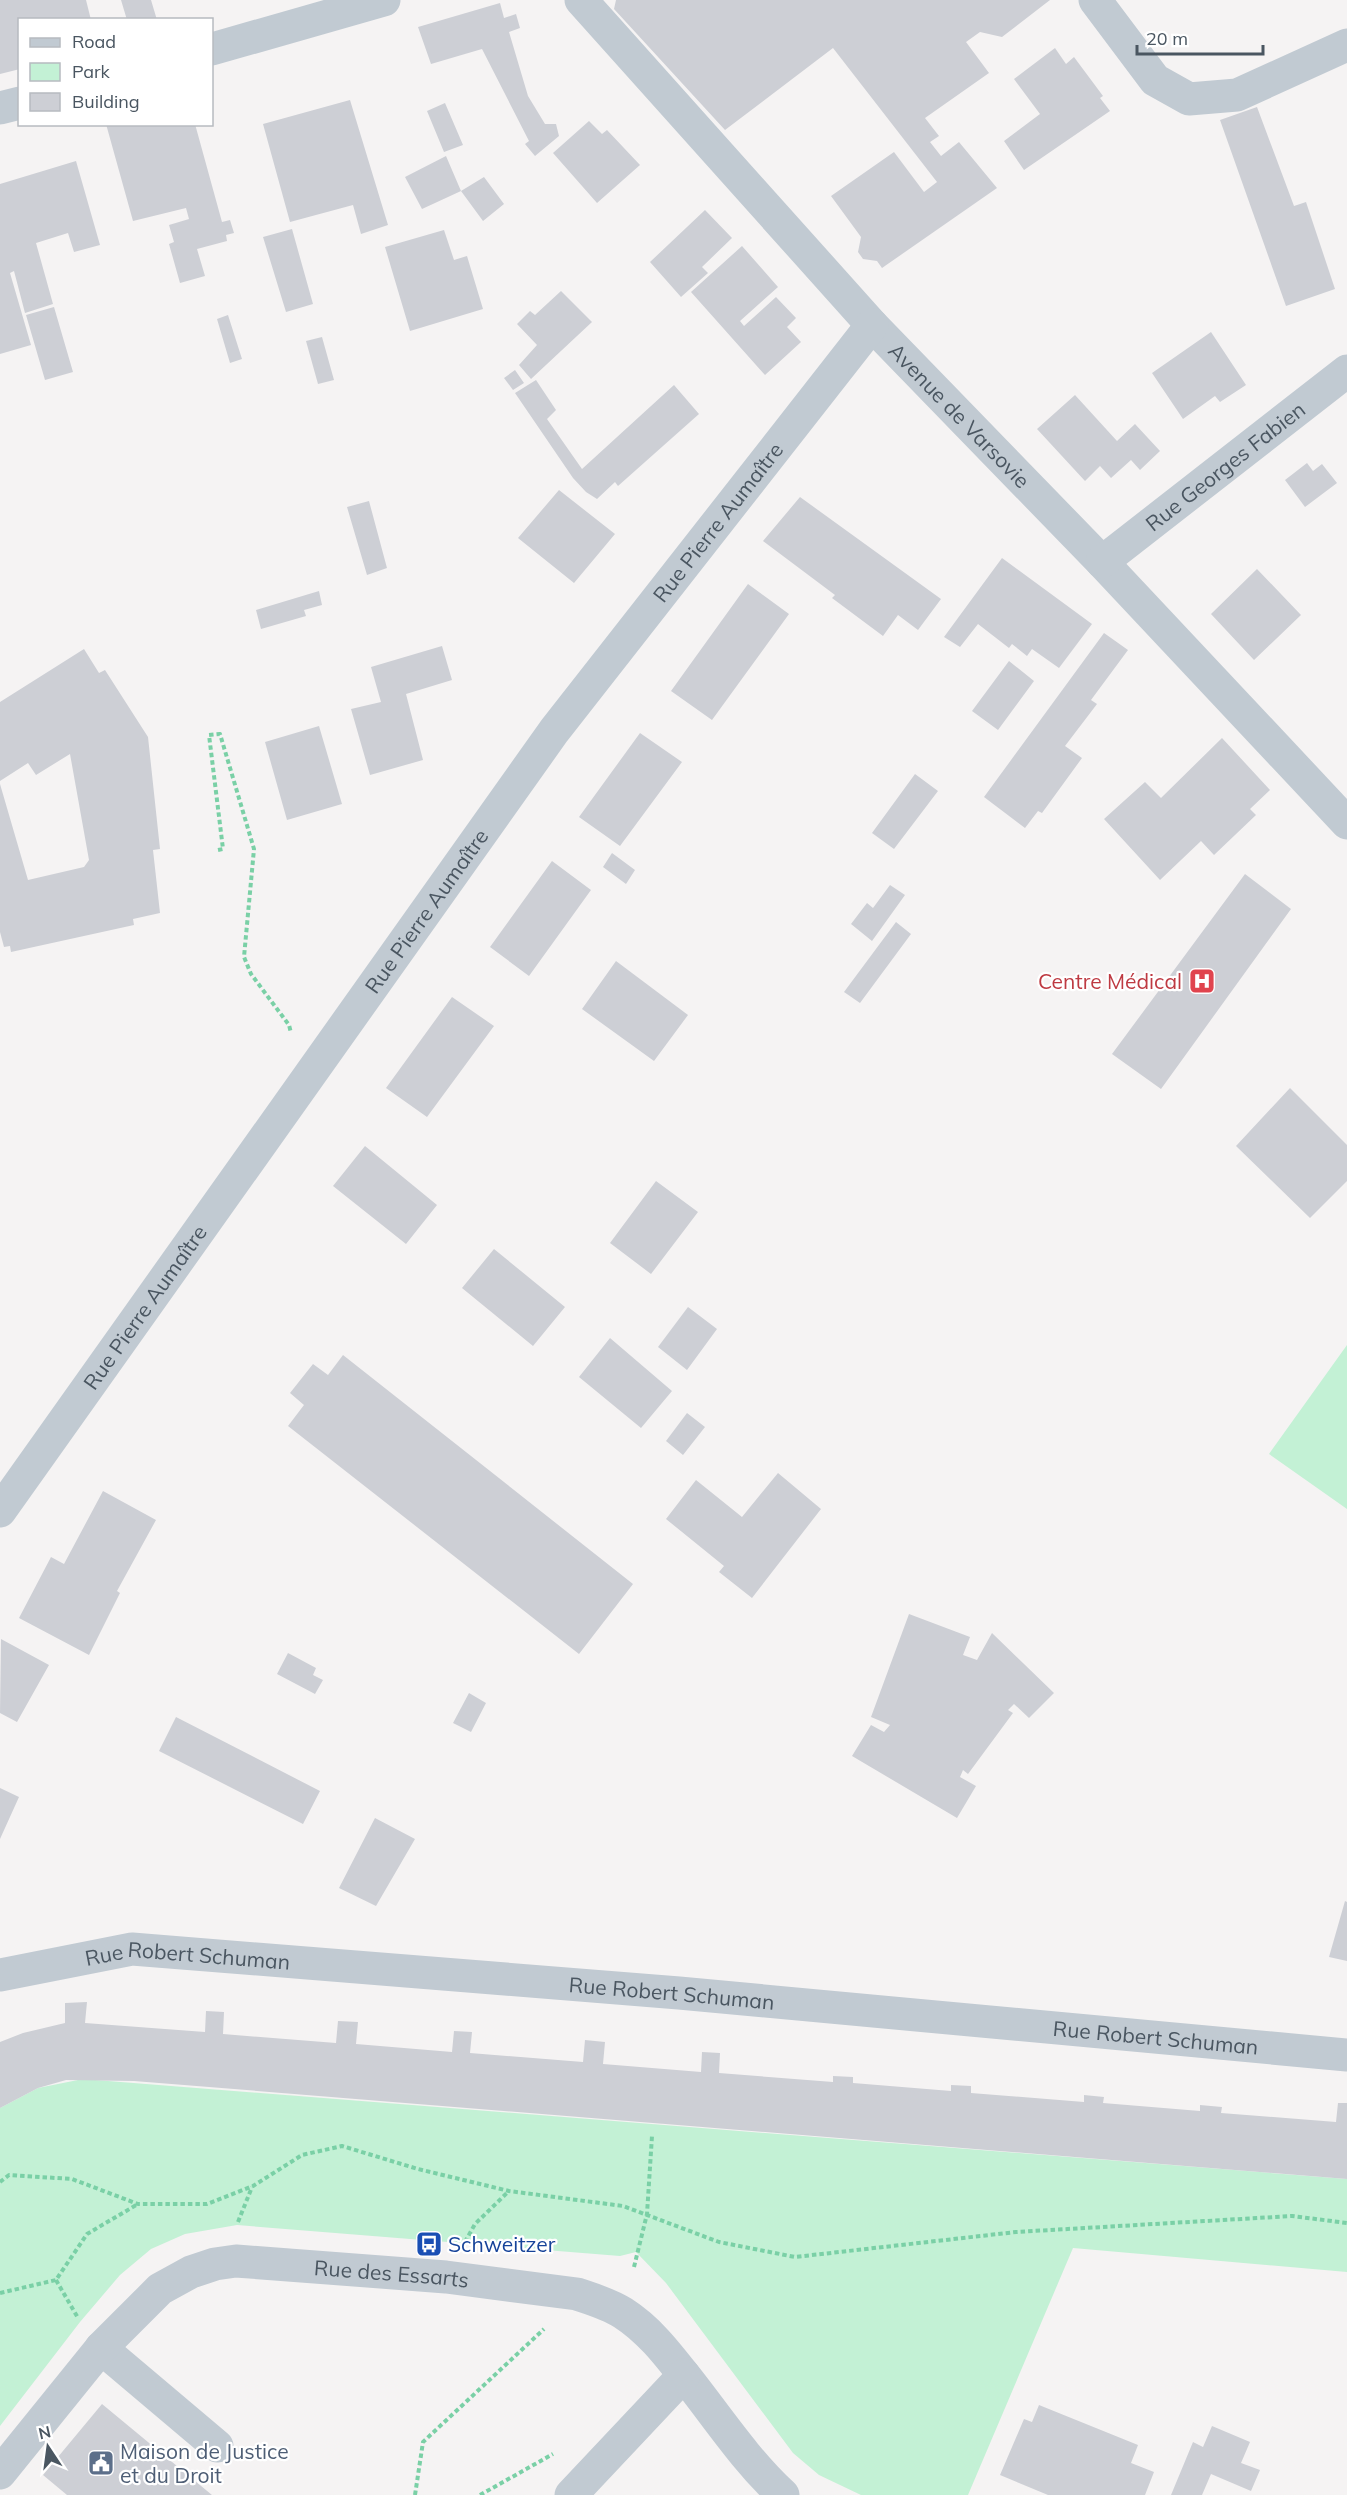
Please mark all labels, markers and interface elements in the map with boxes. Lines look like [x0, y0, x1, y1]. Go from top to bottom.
legend [18, 18, 213, 126]
scale bar [1137, 18, 1263, 56]
text: 20 m [1146, 27, 1188, 50]
text: Road [72, 30, 116, 53]
text: Park [72, 60, 111, 83]
text: Building [72, 90, 140, 113]
street label: Avenue de Varsovie [884, 337, 1036, 493]
street label: Rue Georges Fabien [1140, 396, 1310, 536]
street label: Rue Pierre Aumaître [647, 437, 788, 607]
street label: Rue Pierre Aumaître [359, 824, 493, 998]
hospital icon: Centre Médical [1187, 966, 1217, 996]
place label: Centre Médical [1038, 968, 1182, 994]
street label: Rue Pierre Aumaître [78, 1220, 212, 1394]
street label: Rue Robert Schuman [83, 1936, 291, 1975]
street label: Rue Robert Schuman [568, 1971, 776, 2015]
street label: Rue Robert Schuman [1052, 2015, 1260, 2060]
bus stop icon: Schweitzer [414, 2229, 444, 2259]
place label: Schweitzer [448, 2231, 556, 2257]
street label: Rue des Essarts [313, 2254, 470, 2293]
north arrow [18, 2417, 78, 2477]
text: N [36, 2421, 53, 2443]
place label: Maison de Justice et du Droit [120, 2438, 289, 2488]
public building icon: Maison de Justice et du Droit [86, 2448, 116, 2478]

